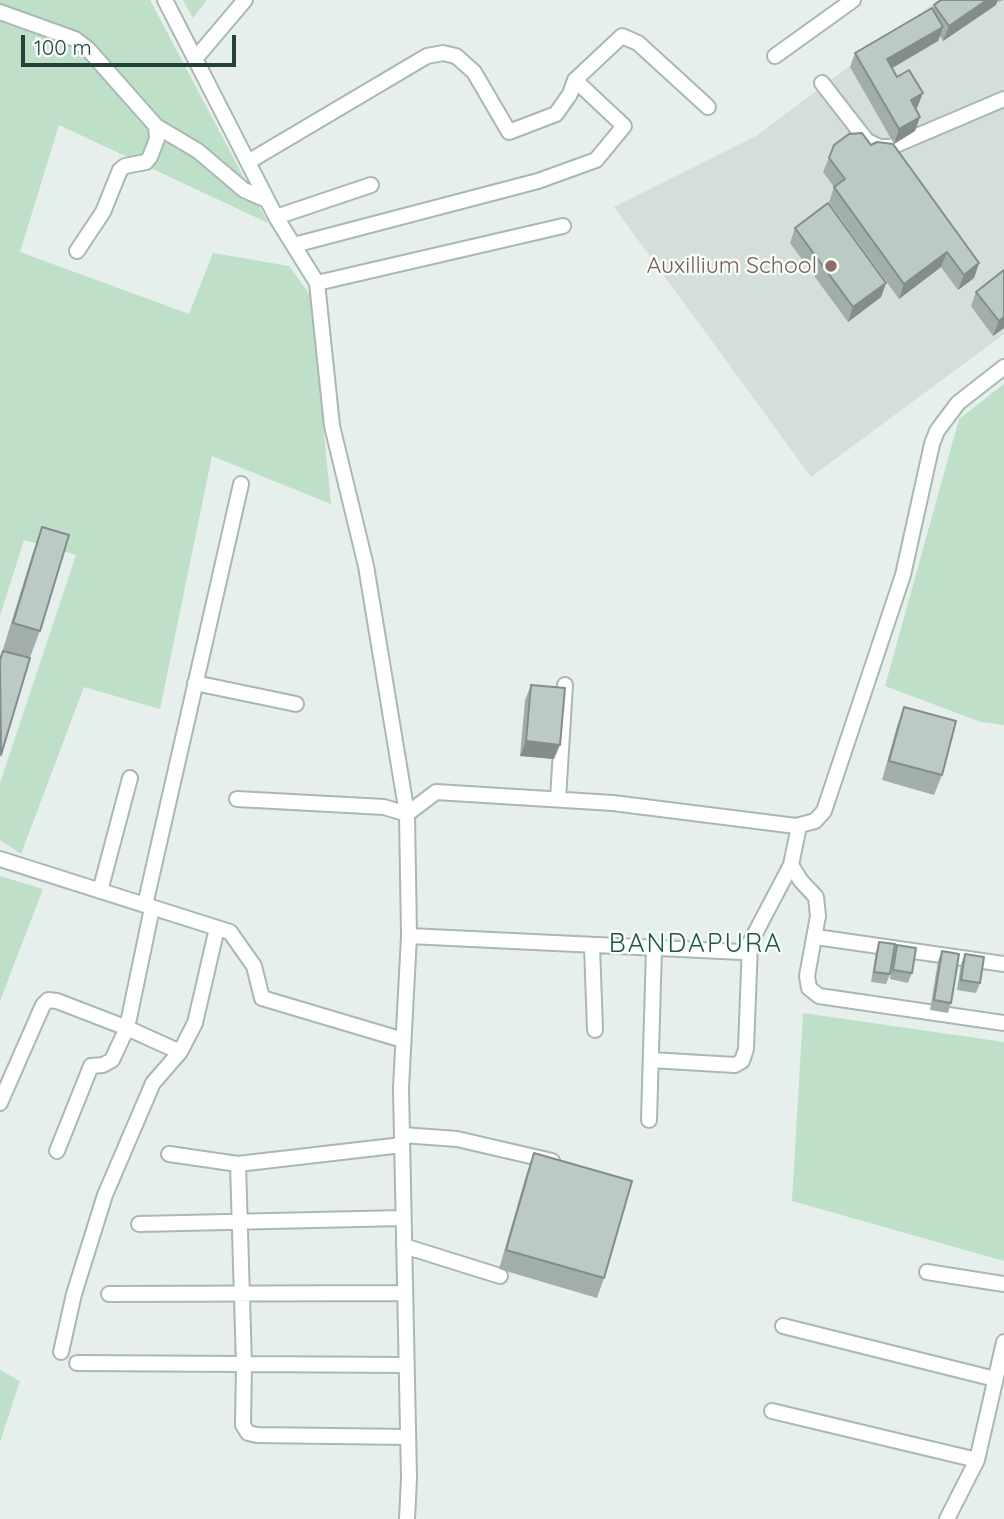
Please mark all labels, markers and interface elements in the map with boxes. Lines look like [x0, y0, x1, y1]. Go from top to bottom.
scale bar [24, 21, 240, 65]
text: 100 m [34, 34, 92, 60]
place label: Auxillium School [646, 252, 817, 280]
marker: Auxillium School [823, 258, 839, 274]
district label: BANDAPURA [610, 928, 782, 960]

